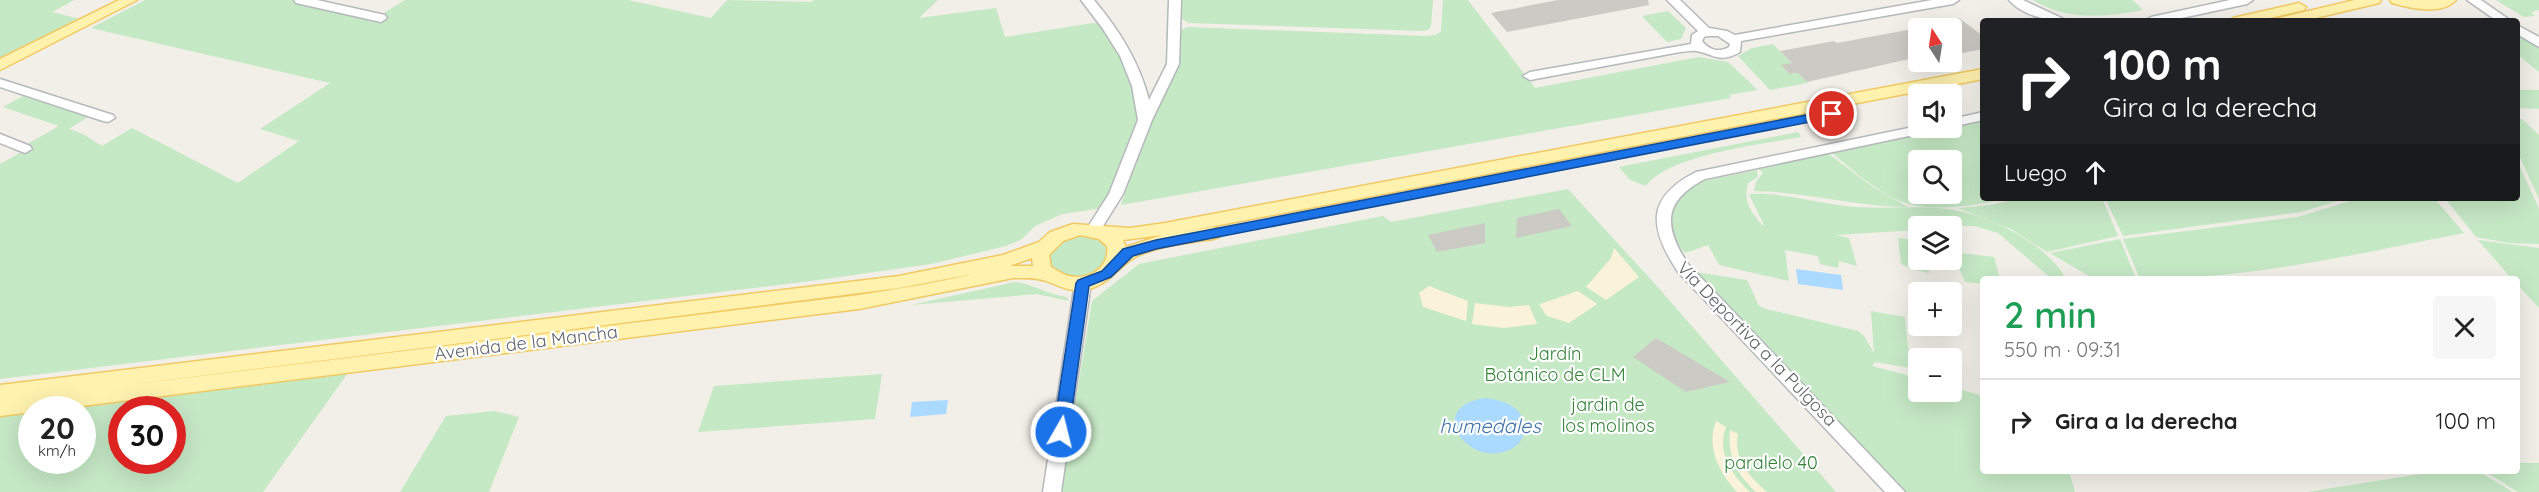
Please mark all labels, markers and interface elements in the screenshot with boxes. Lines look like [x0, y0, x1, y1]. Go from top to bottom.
north arrow [1908, 18, 1962, 72]
map controls [1908, 18, 1962, 402]
text: 100 m [2103, 38, 2221, 91]
icon: right [2004, 42, 2082, 120]
button: sound [1908, 84, 1962, 138]
pin [1806, 88, 1857, 139]
text: Gira a la derecha [2103, 90, 2317, 124]
icon: arrive [1815, 97, 1848, 130]
button: search [1908, 150, 1962, 204]
icon: ahead [2079, 156, 2112, 189]
text: Luego [2004, 159, 2067, 187]
button: layers [1908, 216, 1962, 270]
street label: Vía Deportiva a la Pulgosa [1672, 256, 1842, 431]
button: + [1908, 282, 1962, 336]
text: 2 min [2004, 292, 2097, 337]
button: close [2433, 296, 2496, 359]
street label: Avenida de la Mancha [433, 320, 619, 365]
text: 550 m · 09:31 [2004, 337, 2121, 362]
park label: Jardín Botánico de CLM [1484, 342, 1626, 386]
button: − [1908, 348, 1962, 402]
park label: jardin de los molinos [1561, 393, 1655, 437]
speed limit sign: 30 [108, 396, 186, 474]
position arrow [1029, 400, 1093, 464]
icon: right [2004, 405, 2037, 438]
text: Gira a la derecha [2055, 407, 2238, 435]
text: 100 m [2436, 407, 2496, 435]
text: 20 [39, 409, 75, 447]
water label: humedales [1439, 413, 1542, 438]
text: km/h [38, 441, 76, 460]
park label: paralelo 40 [1724, 451, 1818, 474]

